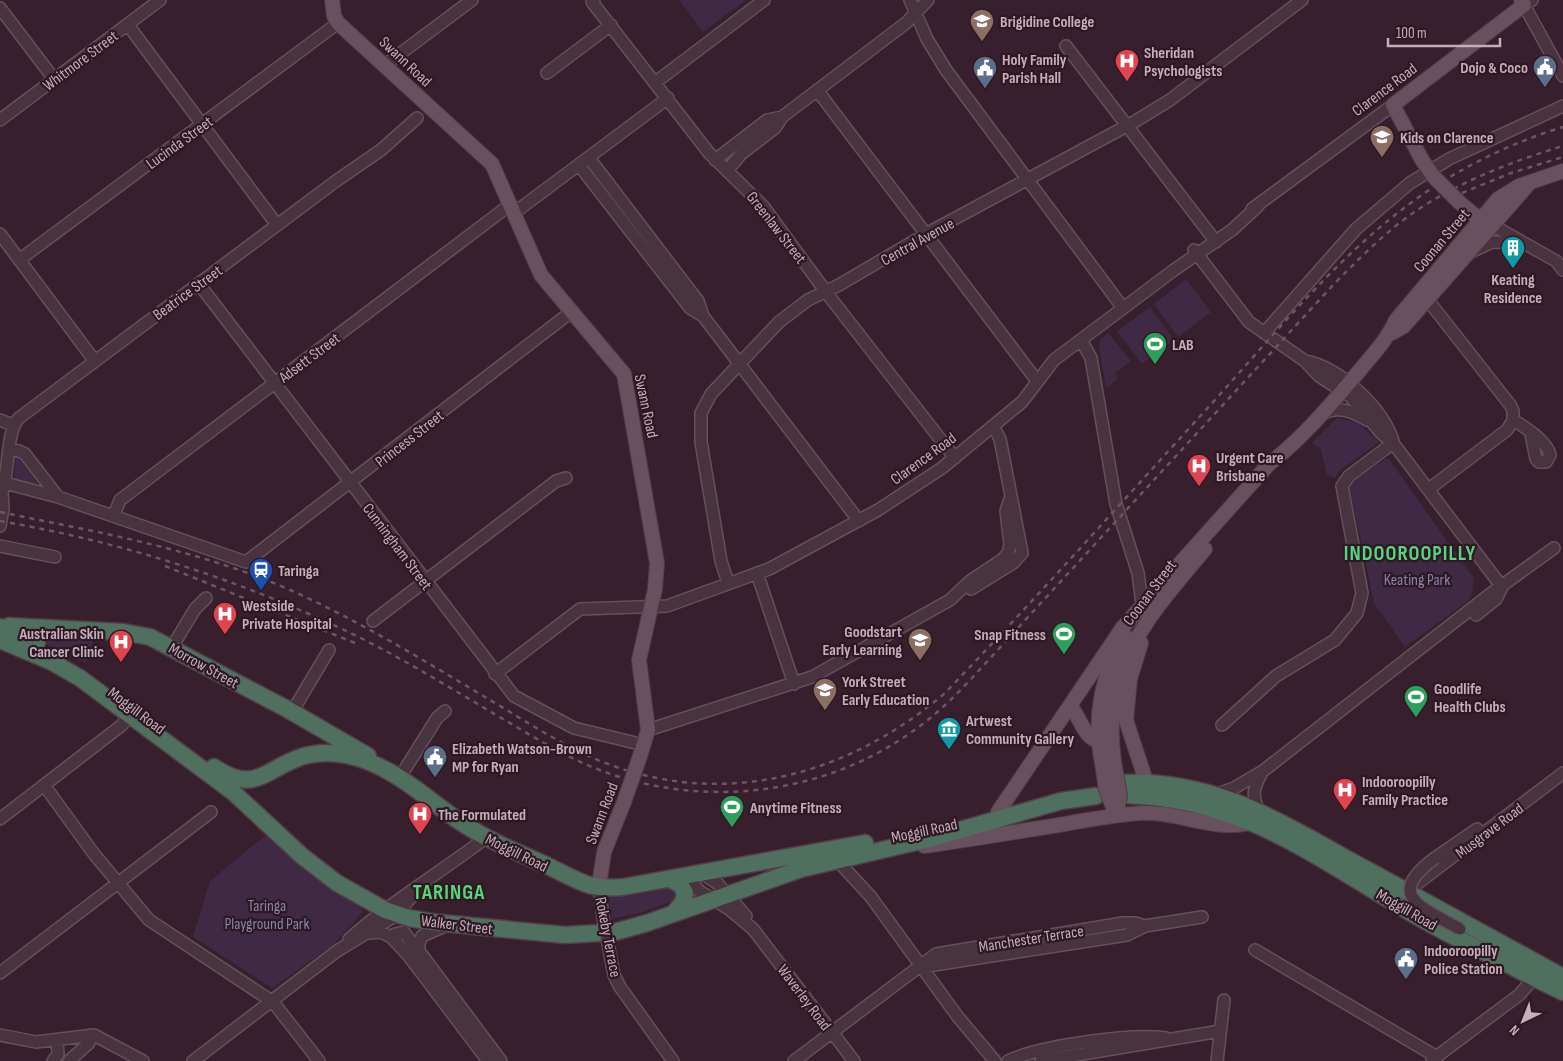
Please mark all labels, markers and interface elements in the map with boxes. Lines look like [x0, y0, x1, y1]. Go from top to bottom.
school or university icon: Brigidine College [969, 8, 995, 42]
place label: Brigidine College [1000, 13, 1095, 32]
scale bar [1388, 15, 1500, 47]
text: 100 m [1396, 24, 1427, 43]
street label: Whitmore Street [40, 27, 122, 96]
street label: Swann Road [375, 33, 435, 91]
place label: Sheridan Psychologists [1144, 44, 1222, 81]
hospital icon: Sheridan Psychologists [1114, 48, 1140, 82]
place label: Holy Family Parish Hall [1002, 51, 1067, 88]
public building icon: Dojo & Coco [1532, 54, 1558, 88]
public building icon: Holy Family Parish Hall [972, 55, 998, 89]
place label: Dojo & Coco [1460, 59, 1528, 78]
street label: Clarence Road [1349, 60, 1421, 121]
street label: Lucinda Street [143, 113, 217, 174]
school or university icon: Kids on Clarence [1369, 124, 1395, 158]
place label: Kids on Clarence [1400, 129, 1494, 148]
street label: Greenlaw Street [742, 188, 810, 268]
street label: Coonan Street [1410, 205, 1474, 277]
street label: Central Avenue [878, 214, 958, 270]
building icon: Keating Residence [1500, 235, 1526, 269]
street label: Beatrice Street [149, 262, 226, 325]
place label: Keating Residence [1484, 271, 1542, 308]
street label: Adsett Street [275, 329, 344, 388]
sports icon: LAB [1142, 331, 1168, 365]
place label: LAB [1172, 336, 1194, 355]
street label: Swann Road [630, 373, 662, 440]
street label: Princess Street [372, 407, 448, 472]
street label: Clarence Road [887, 429, 960, 489]
place label: Urgent Care Brisbane [1216, 449, 1284, 486]
hospital icon: Urgent Care Brisbane [1186, 453, 1212, 487]
street label: Cunningham Street [358, 500, 436, 594]
district label: INDOOROOPILLY [1344, 541, 1476, 566]
street label: Coonan Street [1119, 556, 1181, 629]
station icon: Taringa [248, 557, 274, 591]
place label: Taringa [278, 562, 319, 581]
park label: Keating Park [1384, 571, 1450, 590]
place label: Westside Private Hospital [242, 597, 332, 634]
hospital icon: Westside Private Hospital [212, 601, 238, 635]
sports icon: Snap Fitness [1051, 621, 1077, 655]
place label: Goodstart Early Learning [823, 623, 902, 660]
place label: Australian Skin Cancer Clinic [19, 625, 104, 662]
place label: Snap Fitness [974, 626, 1046, 645]
school or university icon: Goodstart Early Learning [907, 627, 933, 661]
hospital icon: Australian Skin Cancer Clinic [108, 629, 134, 663]
street label: Morrow Street [165, 639, 242, 693]
place label: York Street Early Education [842, 673, 929, 710]
school or university icon: York Street Early Education [812, 677, 838, 711]
place label: Goodlife Health Clubs [1434, 680, 1506, 717]
street label: Moggill Road [104, 683, 169, 739]
sports icon: Goodlife Health Clubs [1403, 684, 1429, 718]
place label: Artwest Community Gallery [965, 712, 1075, 749]
museum icon: Artwest Community Gallery [936, 716, 962, 750]
place label: Elizabeth Watson-Brown MP for Ryan [452, 740, 592, 777]
public building icon: Elizabeth Watson-Brown MP for Ryan [422, 744, 448, 778]
place label: Indooroopilly Family Practice [1362, 773, 1448, 810]
hospital icon: Indooroopilly Family Practice [1332, 777, 1358, 811]
street label: Swann Road [582, 780, 623, 847]
sports icon: Anytime Fitness [719, 794, 745, 828]
place label: Anytime Fitness [749, 799, 842, 818]
street label: Musgrave Road [1452, 799, 1528, 863]
hospital icon: The Formulated [407, 801, 433, 835]
place label: The Formulated [438, 806, 526, 825]
street label: Moggill Road [890, 815, 959, 848]
street label: Moggill Road [482, 830, 551, 877]
district label: TARINGA [413, 880, 485, 905]
street label: Moggill Road [1372, 885, 1440, 935]
street label: Rokeby Terrace [590, 896, 625, 979]
park label: Taringa Playground Park [224, 897, 310, 934]
street label: Walker Street [420, 912, 494, 939]
street label: Manchester Terrace [977, 922, 1085, 957]
place label: Indooroopilly Police Station [1424, 942, 1503, 979]
public building icon: Indooroopilly Police Station [1393, 946, 1419, 980]
street label: Waverley Road [773, 961, 835, 1035]
north arrow [1498, 996, 1548, 1046]
text: N [1506, 1021, 1523, 1039]

